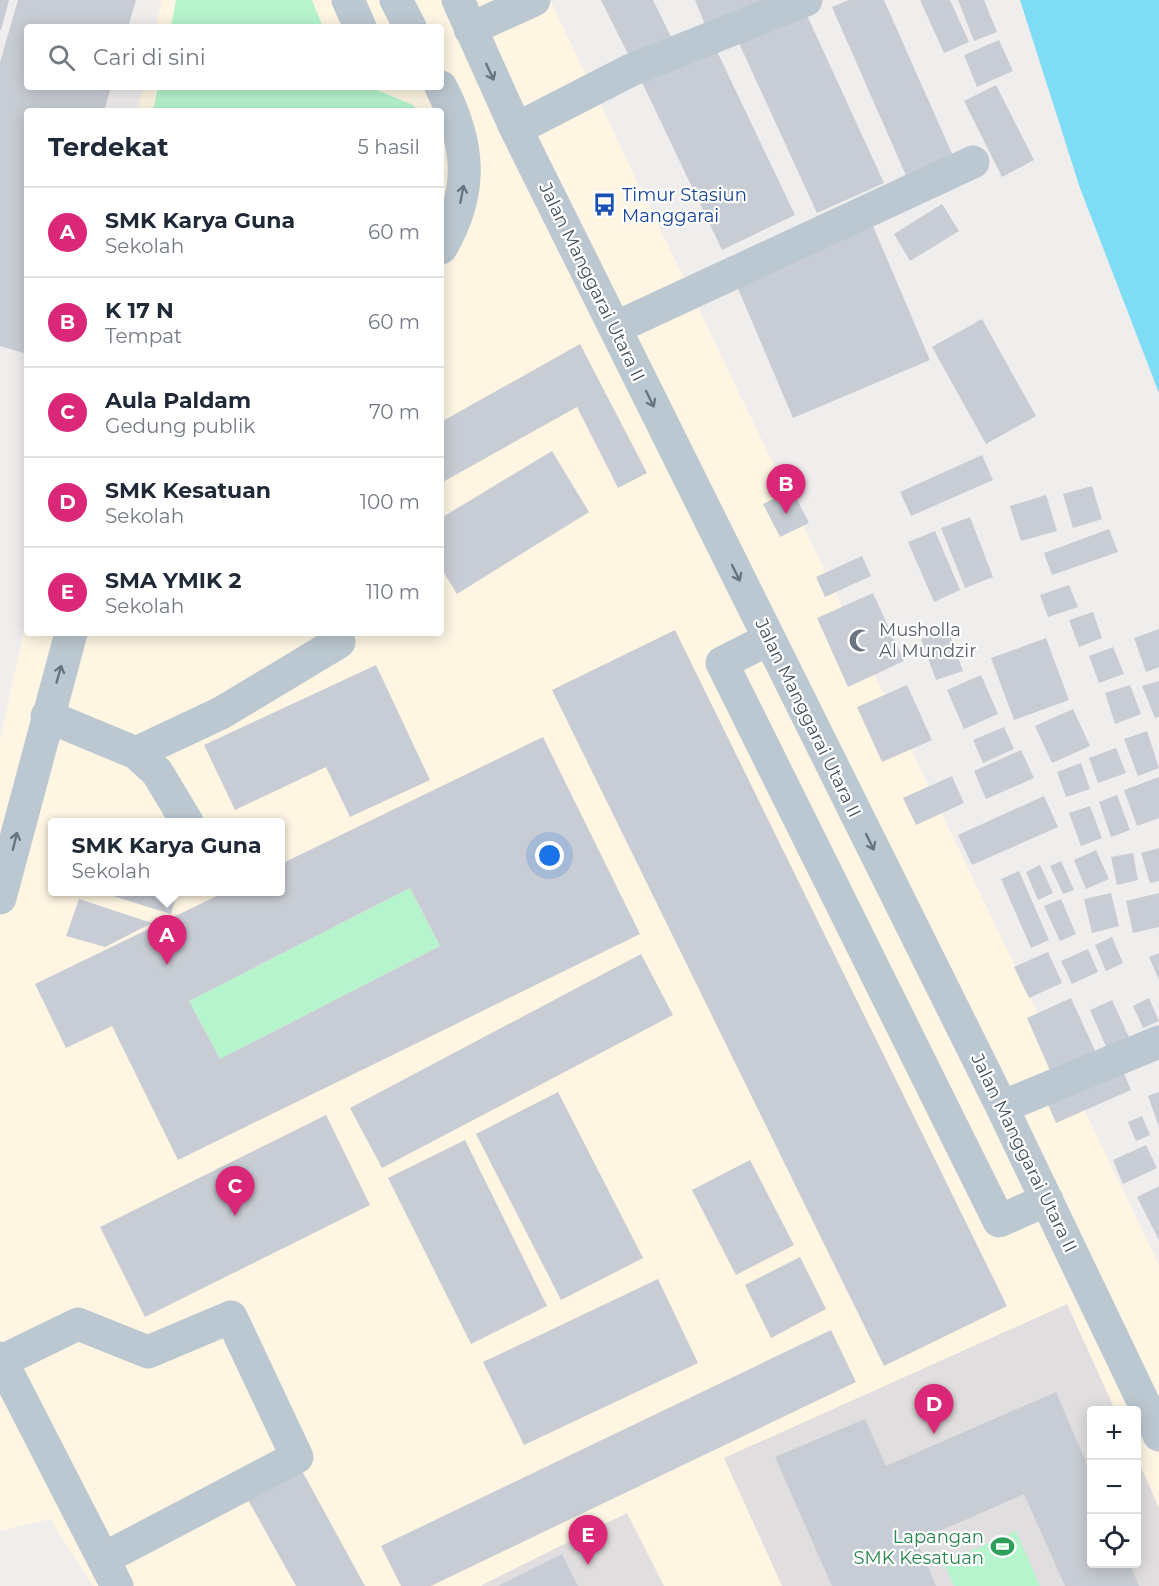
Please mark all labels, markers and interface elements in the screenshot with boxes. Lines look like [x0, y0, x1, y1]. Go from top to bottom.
search box [24, 24, 444, 90]
icon: search [45, 41, 78, 74]
text: Cari di sini [93, 44, 206, 71]
one-way arrow [485, 63, 497, 81]
text: Terdekat [48, 131, 169, 163]
text: 5 hasil [358, 135, 420, 159]
street label: Jalan Manggarai Utara II [534, 178, 650, 385]
one-way arrow [457, 184, 468, 204]
place label: Timur Stasiun Manggarai [622, 184, 747, 227]
bus stop icon: Timur Stasiun Manggarai [591, 192, 617, 218]
text: SMK Karya Guna [105, 207, 295, 234]
text: A [60, 220, 75, 244]
text: 60 m [368, 220, 420, 244]
text: Sekolah [105, 234, 184, 258]
text: K 17 N [105, 297, 174, 324]
text: B [60, 310, 75, 334]
text: 60 m [368, 310, 420, 334]
text: Tempat [105, 324, 182, 348]
text: Aula Paldam [105, 387, 251, 414]
one-way arrow [644, 389, 656, 407]
text: C [60, 400, 75, 424]
text: 70 m [369, 400, 420, 424]
text: Gedung publik [105, 414, 255, 438]
pin: B [766, 464, 806, 514]
text: SMK Kesatuan [105, 477, 271, 504]
text: D [59, 490, 76, 514]
text: 100 m [360, 490, 420, 514]
text: Sekolah [105, 504, 184, 528]
one-way arrow [731, 564, 743, 582]
text: SMA YMIK 2 [105, 567, 241, 594]
text: E [61, 580, 74, 604]
text: 110 m [366, 580, 420, 604]
text: Sekolah [105, 594, 184, 618]
street label: Jalan Manggarai Utara II [750, 614, 866, 821]
place label: Musholla Al Mundzir [879, 619, 976, 662]
mosque icon: Musholla Al Mundzir [848, 627, 874, 653]
one-way arrow [54, 665, 65, 684]
popup [48, 818, 285, 896]
one-way arrow [9, 832, 21, 851]
text: SMK Karya Guna [72, 832, 261, 859]
one-way arrow [865, 832, 876, 850]
your location [535, 841, 564, 870]
text: Sekolah [72, 859, 151, 883]
pin: A [148, 916, 186, 965]
street label: Jalan Manggarai Utara II [966, 1049, 1082, 1256]
pin: C [216, 1166, 254, 1216]
pin: D [914, 1384, 954, 1434]
map controls [1087, 1406, 1141, 1568]
button: + [1087, 1406, 1141, 1460]
button: − [1087, 1460, 1141, 1514]
button: locate [1087, 1514, 1141, 1568]
pin: E [568, 1516, 608, 1565]
place label: Lapangan SMK Kesatuan [853, 1526, 984, 1569]
sports icon: Lapangan SMK Kesatuan [989, 1534, 1015, 1560]

